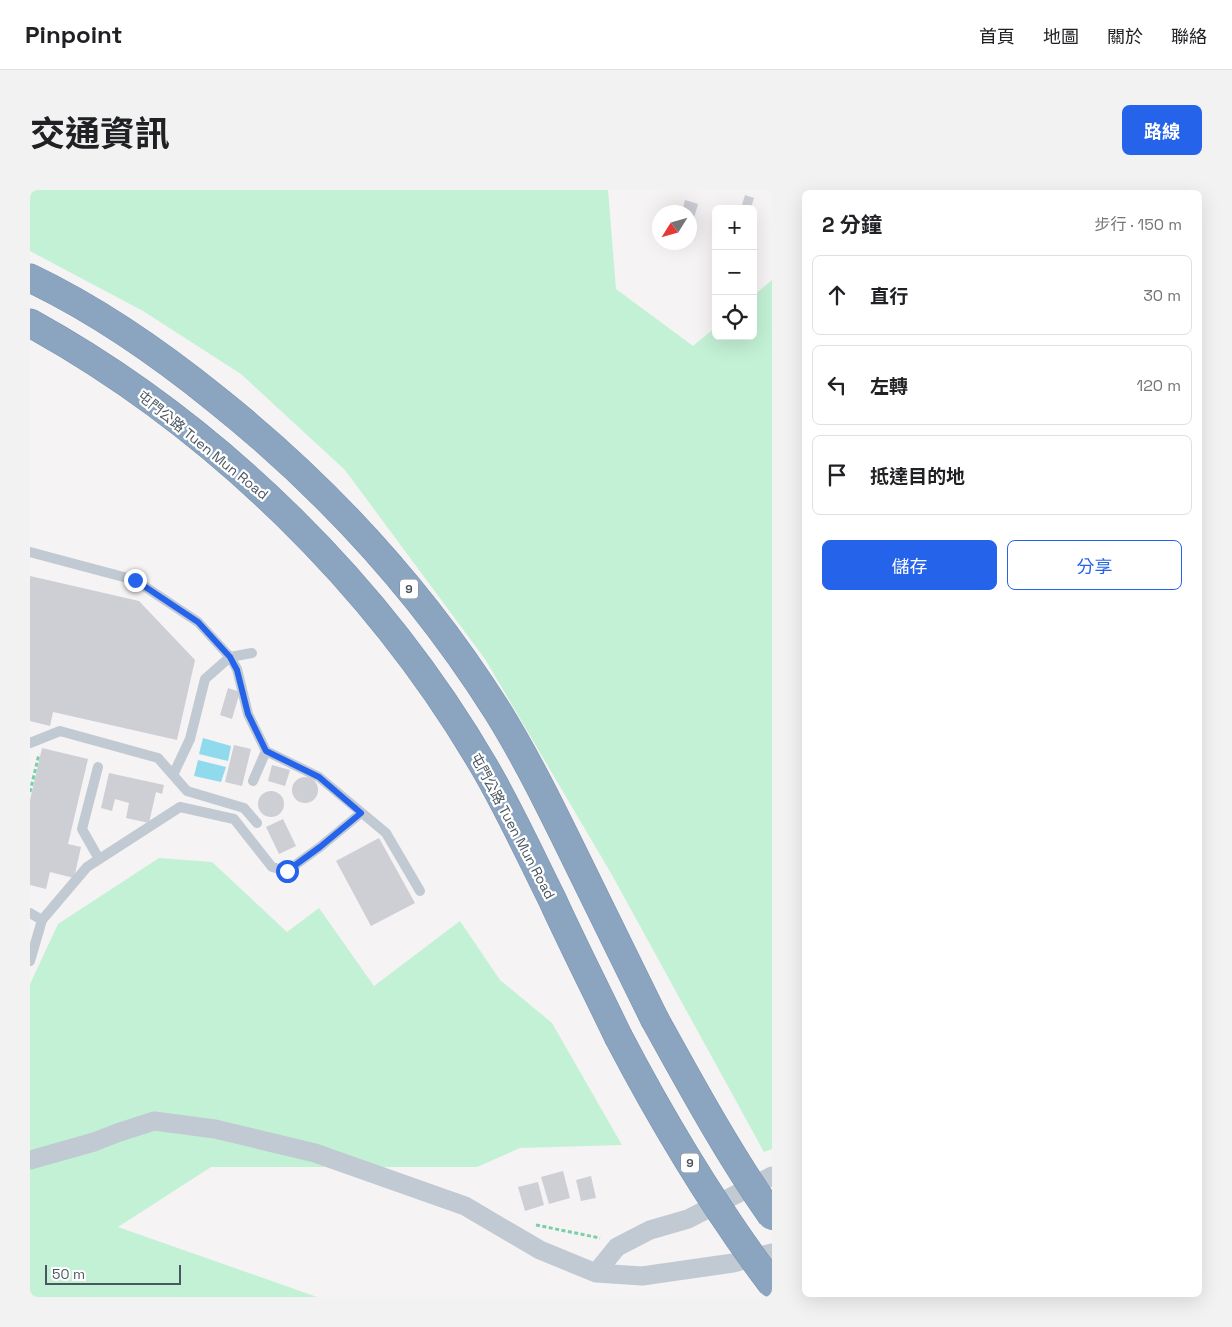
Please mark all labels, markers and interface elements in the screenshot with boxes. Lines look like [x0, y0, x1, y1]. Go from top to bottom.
text: Pinpoint [25, 19, 122, 50]
text: 首頁 [979, 25, 1015, 48]
text: 地圖 [1043, 25, 1079, 48]
text: 關於 [1107, 25, 1143, 48]
text: 聯絡 [1171, 25, 1207, 48]
button: 路線 [1122, 105, 1202, 155]
text: 交通資訊 [30, 112, 170, 156]
north arrow [652, 205, 697, 250]
map controls [712, 205, 757, 340]
button: + [712, 205, 757, 250]
text: 2 分鐘 [822, 211, 882, 238]
text: 步行 · 150 m [1094, 214, 1182, 235]
button: − [712, 250, 757, 295]
icon: ahead [823, 281, 851, 309]
text: 直行 [870, 284, 908, 309]
text: 30 m [1143, 285, 1181, 306]
button: locate [712, 295, 757, 340]
icon: left [823, 371, 851, 399]
text: 左轉 [870, 374, 908, 399]
text: 120 m [1137, 375, 1181, 396]
street label: 屯門公路 Tuen Mun Road [134, 387, 272, 503]
icon: arrive [823, 461, 851, 489]
text: 抵達目的地 [870, 464, 965, 489]
button: 儲存 [822, 540, 997, 590]
button: 分享 [1007, 540, 1182, 590]
route end [124, 569, 147, 592]
road number: 9 [400, 579, 418, 598]
street label: 屯門公路 Tuen Mun Road [467, 750, 559, 902]
route start [276, 860, 299, 883]
road number: 9 [681, 1154, 699, 1172]
scale bar [45, 1262, 181, 1285]
text: 50 m [52, 1265, 85, 1283]

